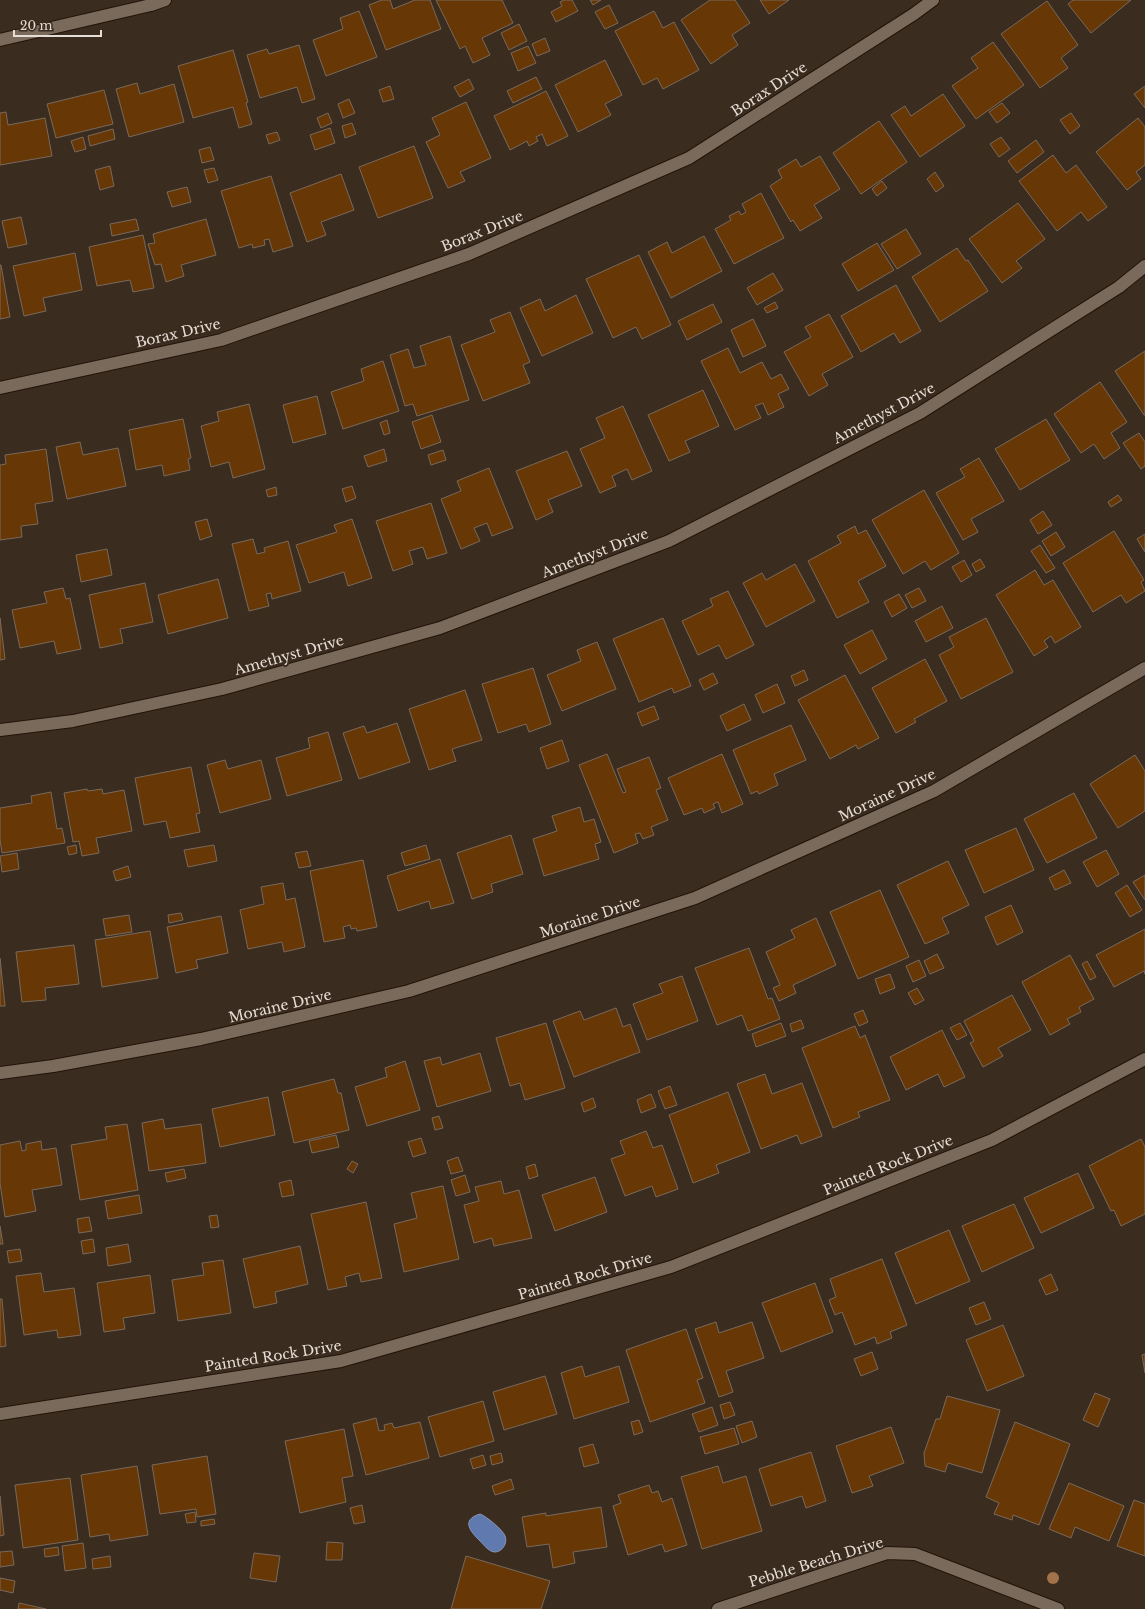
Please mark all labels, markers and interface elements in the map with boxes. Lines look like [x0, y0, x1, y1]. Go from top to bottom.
scale bar [14, 12, 101, 38]
text: 20 m [20, 18, 52, 33]
street label: Borax Drive [728, 58, 810, 120]
street label: Borax Drive [438, 206, 526, 256]
street label: Borax Drive [134, 314, 222, 352]
street label: Amethyst Drive [829, 379, 938, 448]
street label: Amethyst Drive [538, 524, 651, 582]
street label: Amethyst Drive [231, 631, 346, 679]
street label: Moraine Drive [836, 765, 938, 825]
street label: Moraine Drive [537, 892, 643, 942]
street label: Moraine Drive [227, 985, 333, 1027]
street label: Painted Rock Drive [820, 1131, 956, 1199]
street label: Painted Rock Drive [516, 1248, 654, 1304]
street label: Painted Rock Drive [203, 1336, 343, 1376]
street label: Pebble Beach Drive [747, 1533, 885, 1591]

